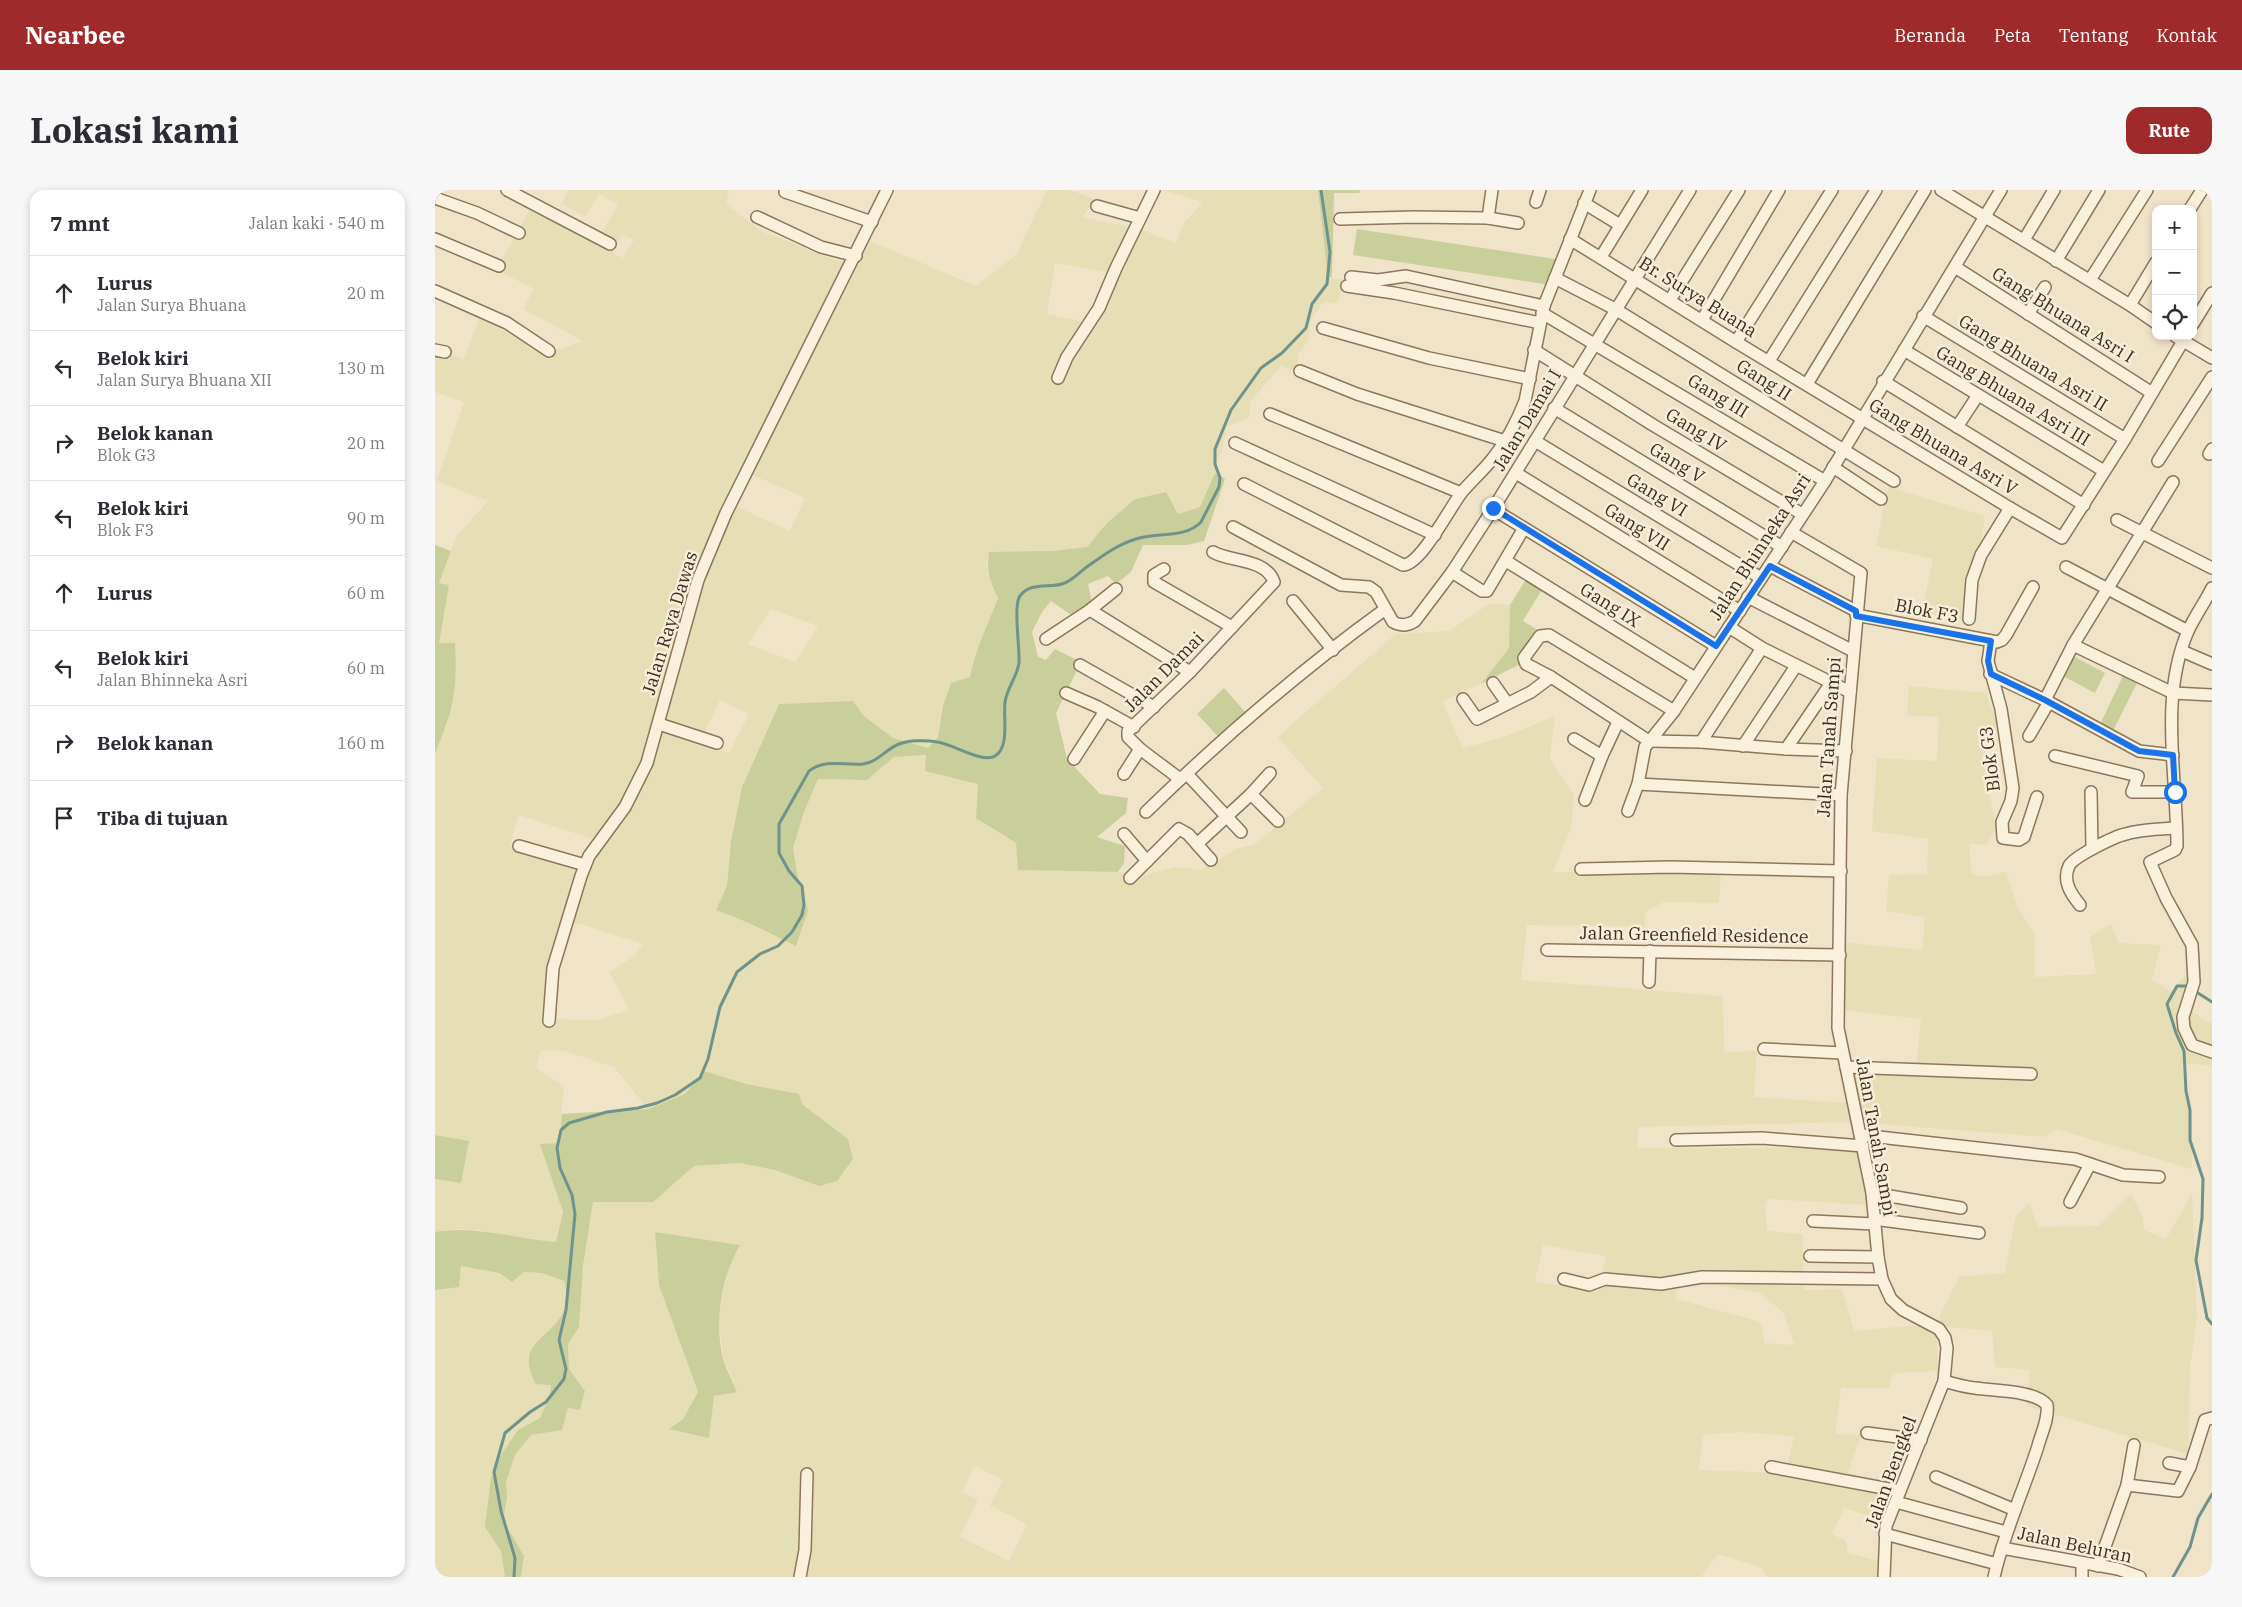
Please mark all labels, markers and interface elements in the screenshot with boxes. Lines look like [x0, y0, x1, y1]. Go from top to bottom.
text: Nearbee [25, 19, 125, 51]
text: Beranda [1894, 24, 1966, 47]
text: Peta [1994, 24, 2031, 47]
text: Tentang [2059, 24, 2128, 47]
text: Kontak [2156, 24, 2217, 47]
text: Lokasi kami [30, 107, 239, 153]
button: Rute [2126, 107, 2212, 154]
map controls [2152, 205, 2197, 340]
button: + [2152, 205, 2197, 250]
text: 7 mnt [50, 209, 110, 237]
text: Jalan kaki · 540 m [249, 213, 385, 233]
button: − [2152, 250, 2197, 295]
street label: Br. Surya Buana [1635, 251, 1762, 342]
street label: Gang Bhuana Asri I [1988, 262, 2139, 368]
text: Lurus [97, 271, 152, 295]
icon: ahead [50, 279, 78, 307]
text: 20 m [347, 283, 385, 303]
text: Jalan Surya Bhuana [97, 295, 246, 315]
button: locate [2152, 295, 2197, 340]
street label: Gang Bhuana Asri II [1955, 309, 2112, 416]
street label: Gang Bhuana Asri III [1932, 340, 2095, 451]
text: Belok kiri [97, 346, 189, 370]
icon: left [50, 354, 78, 382]
street label: Gang II [1732, 354, 1796, 405]
text: 130 m [337, 358, 385, 378]
street label: Jalan Damai I [1487, 365, 1566, 475]
street label: Gang III [1684, 368, 1753, 423]
text: Jalan Surya Bhuana XII [97, 370, 272, 390]
street label: Gang Bhuana Asri V [1865, 393, 2022, 500]
street label: Gang IV [1662, 403, 1731, 457]
text: Belok kanan [97, 421, 213, 445]
icon: right [50, 429, 78, 457]
text: 20 m [347, 433, 385, 453]
street label: Gang V [1645, 437, 1709, 488]
text: Blok G3 [97, 445, 156, 465]
street label: Gang VI [1623, 468, 1692, 522]
street label: Jalan Bhinneka Asri [1704, 469, 1816, 624]
text: Belok kiri [97, 496, 189, 520]
route end [1482, 497, 1505, 520]
street label: Gang VII [1600, 498, 1674, 556]
icon: left [50, 504, 78, 532]
text: 90 m [347, 508, 385, 528]
text: Blok F3 [97, 520, 154, 540]
street label: Jalan Raya Dawas [637, 548, 702, 697]
street label: Gang IX [1576, 577, 1645, 632]
icon: ahead [50, 579, 78, 607]
text: Lurus [97, 581, 152, 605]
text: 60 m [347, 583, 385, 603]
street label: Blok F3 [1893, 593, 1961, 628]
street label: Jalan Damai [1119, 626, 1209, 717]
text: Belok kiri [97, 646, 189, 670]
icon: left [50, 654, 78, 682]
street label: Jalan Tanah Sampi [1811, 656, 1846, 818]
text: 60 m [347, 658, 385, 678]
text: Jalan Bhinneka Asri [97, 670, 248, 690]
street label: Blok G3 [1974, 725, 2005, 793]
icon: right [50, 729, 78, 757]
text: Belok kanan [97, 731, 213, 755]
text: 160 m [337, 733, 385, 753]
route start [2164, 781, 2187, 804]
icon: arrive [50, 804, 78, 832]
text: Tiba di tujuan [97, 806, 228, 830]
street label: Jalan Greenfield Residence [1579, 921, 1809, 948]
street label: Jalan Tanah Sampi [1851, 1056, 1902, 1218]
street label: Jalan Bengkel [1860, 1413, 1921, 1531]
street label: Jalan Beluran [2016, 1521, 2134, 1568]

